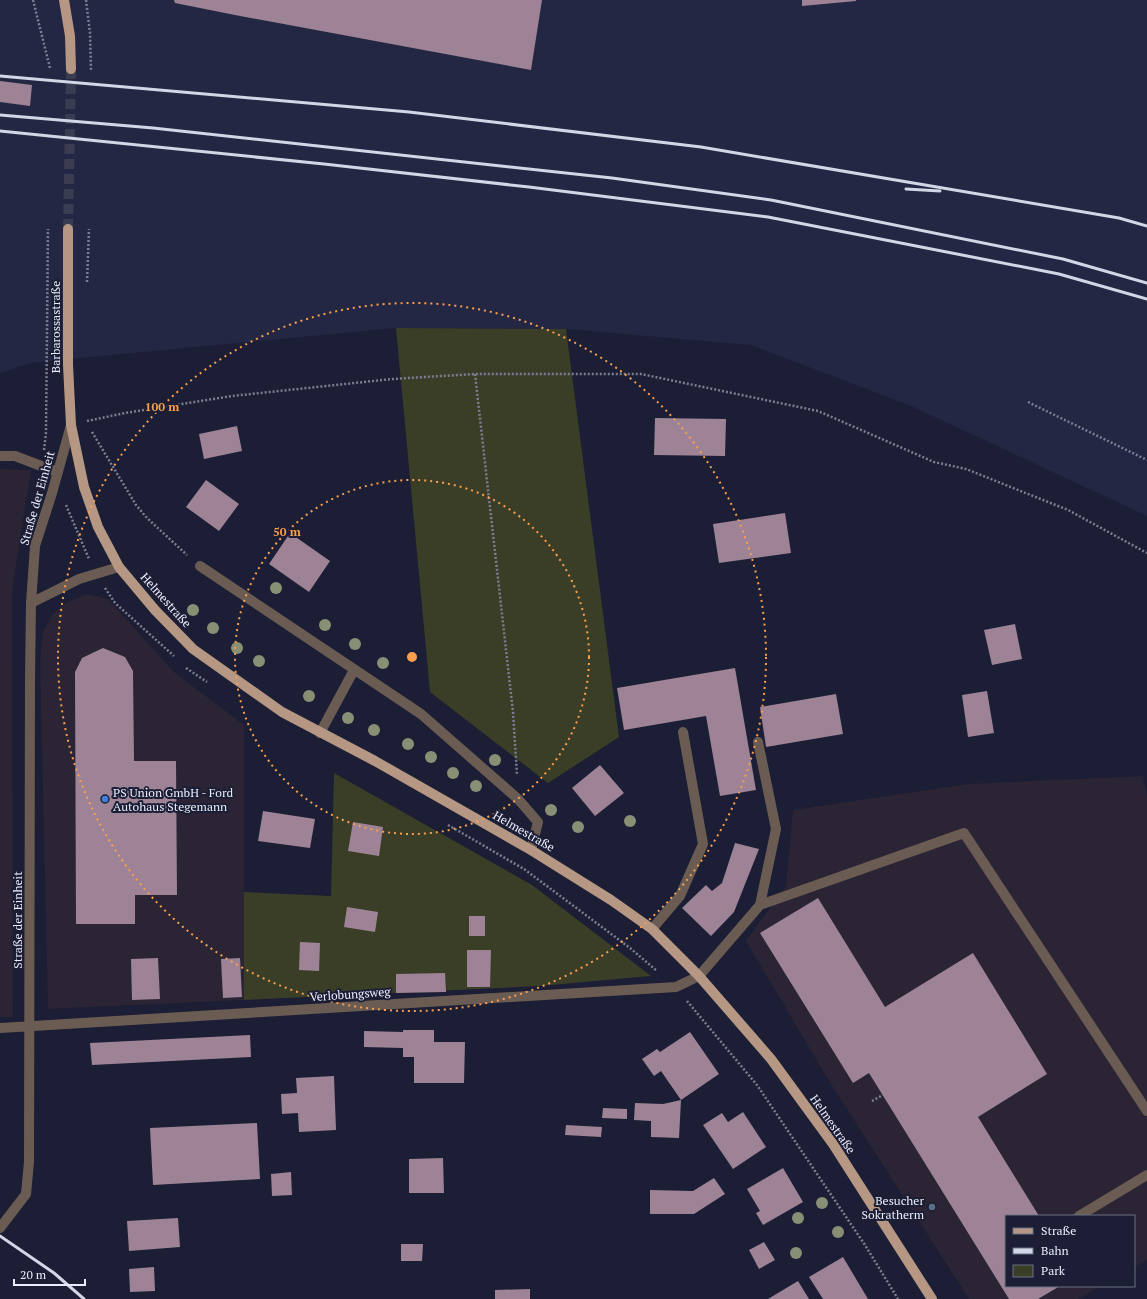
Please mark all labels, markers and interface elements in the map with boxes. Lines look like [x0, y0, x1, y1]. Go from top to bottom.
street label: Barbarossastraße [48, 281, 63, 373]
text: 100 m [145, 399, 179, 414]
street label: Straße der Einheit [16, 449, 58, 547]
text: 50 m [273, 524, 301, 539]
street label: Helmestraße [137, 569, 195, 631]
centre of rings [405, 650, 419, 664]
place label: PS Union GmbH - Ford Autohaus Stegemann [113, 785, 234, 814]
marker: PS Union GmbH - Ford Autohaus Stegemann [100, 794, 110, 804]
street label: Helmestraße [490, 807, 558, 855]
street label: Straße der Einheit [10, 871, 25, 969]
street label: Verlobungsweg [309, 984, 392, 1004]
street label: Helmestraße [807, 1092, 859, 1156]
place label: Besucher Sokratherm [862, 1193, 925, 1222]
marker: Besucher Sokratherm [927, 1202, 937, 1212]
legend [1005, 1215, 1135, 1287]
text: Straße [1041, 1223, 1076, 1238]
text: Bahn [1041, 1243, 1069, 1258]
scale bar [14, 1261, 85, 1287]
text: Park [1041, 1263, 1066, 1278]
text: 20 m [20, 1267, 47, 1282]

